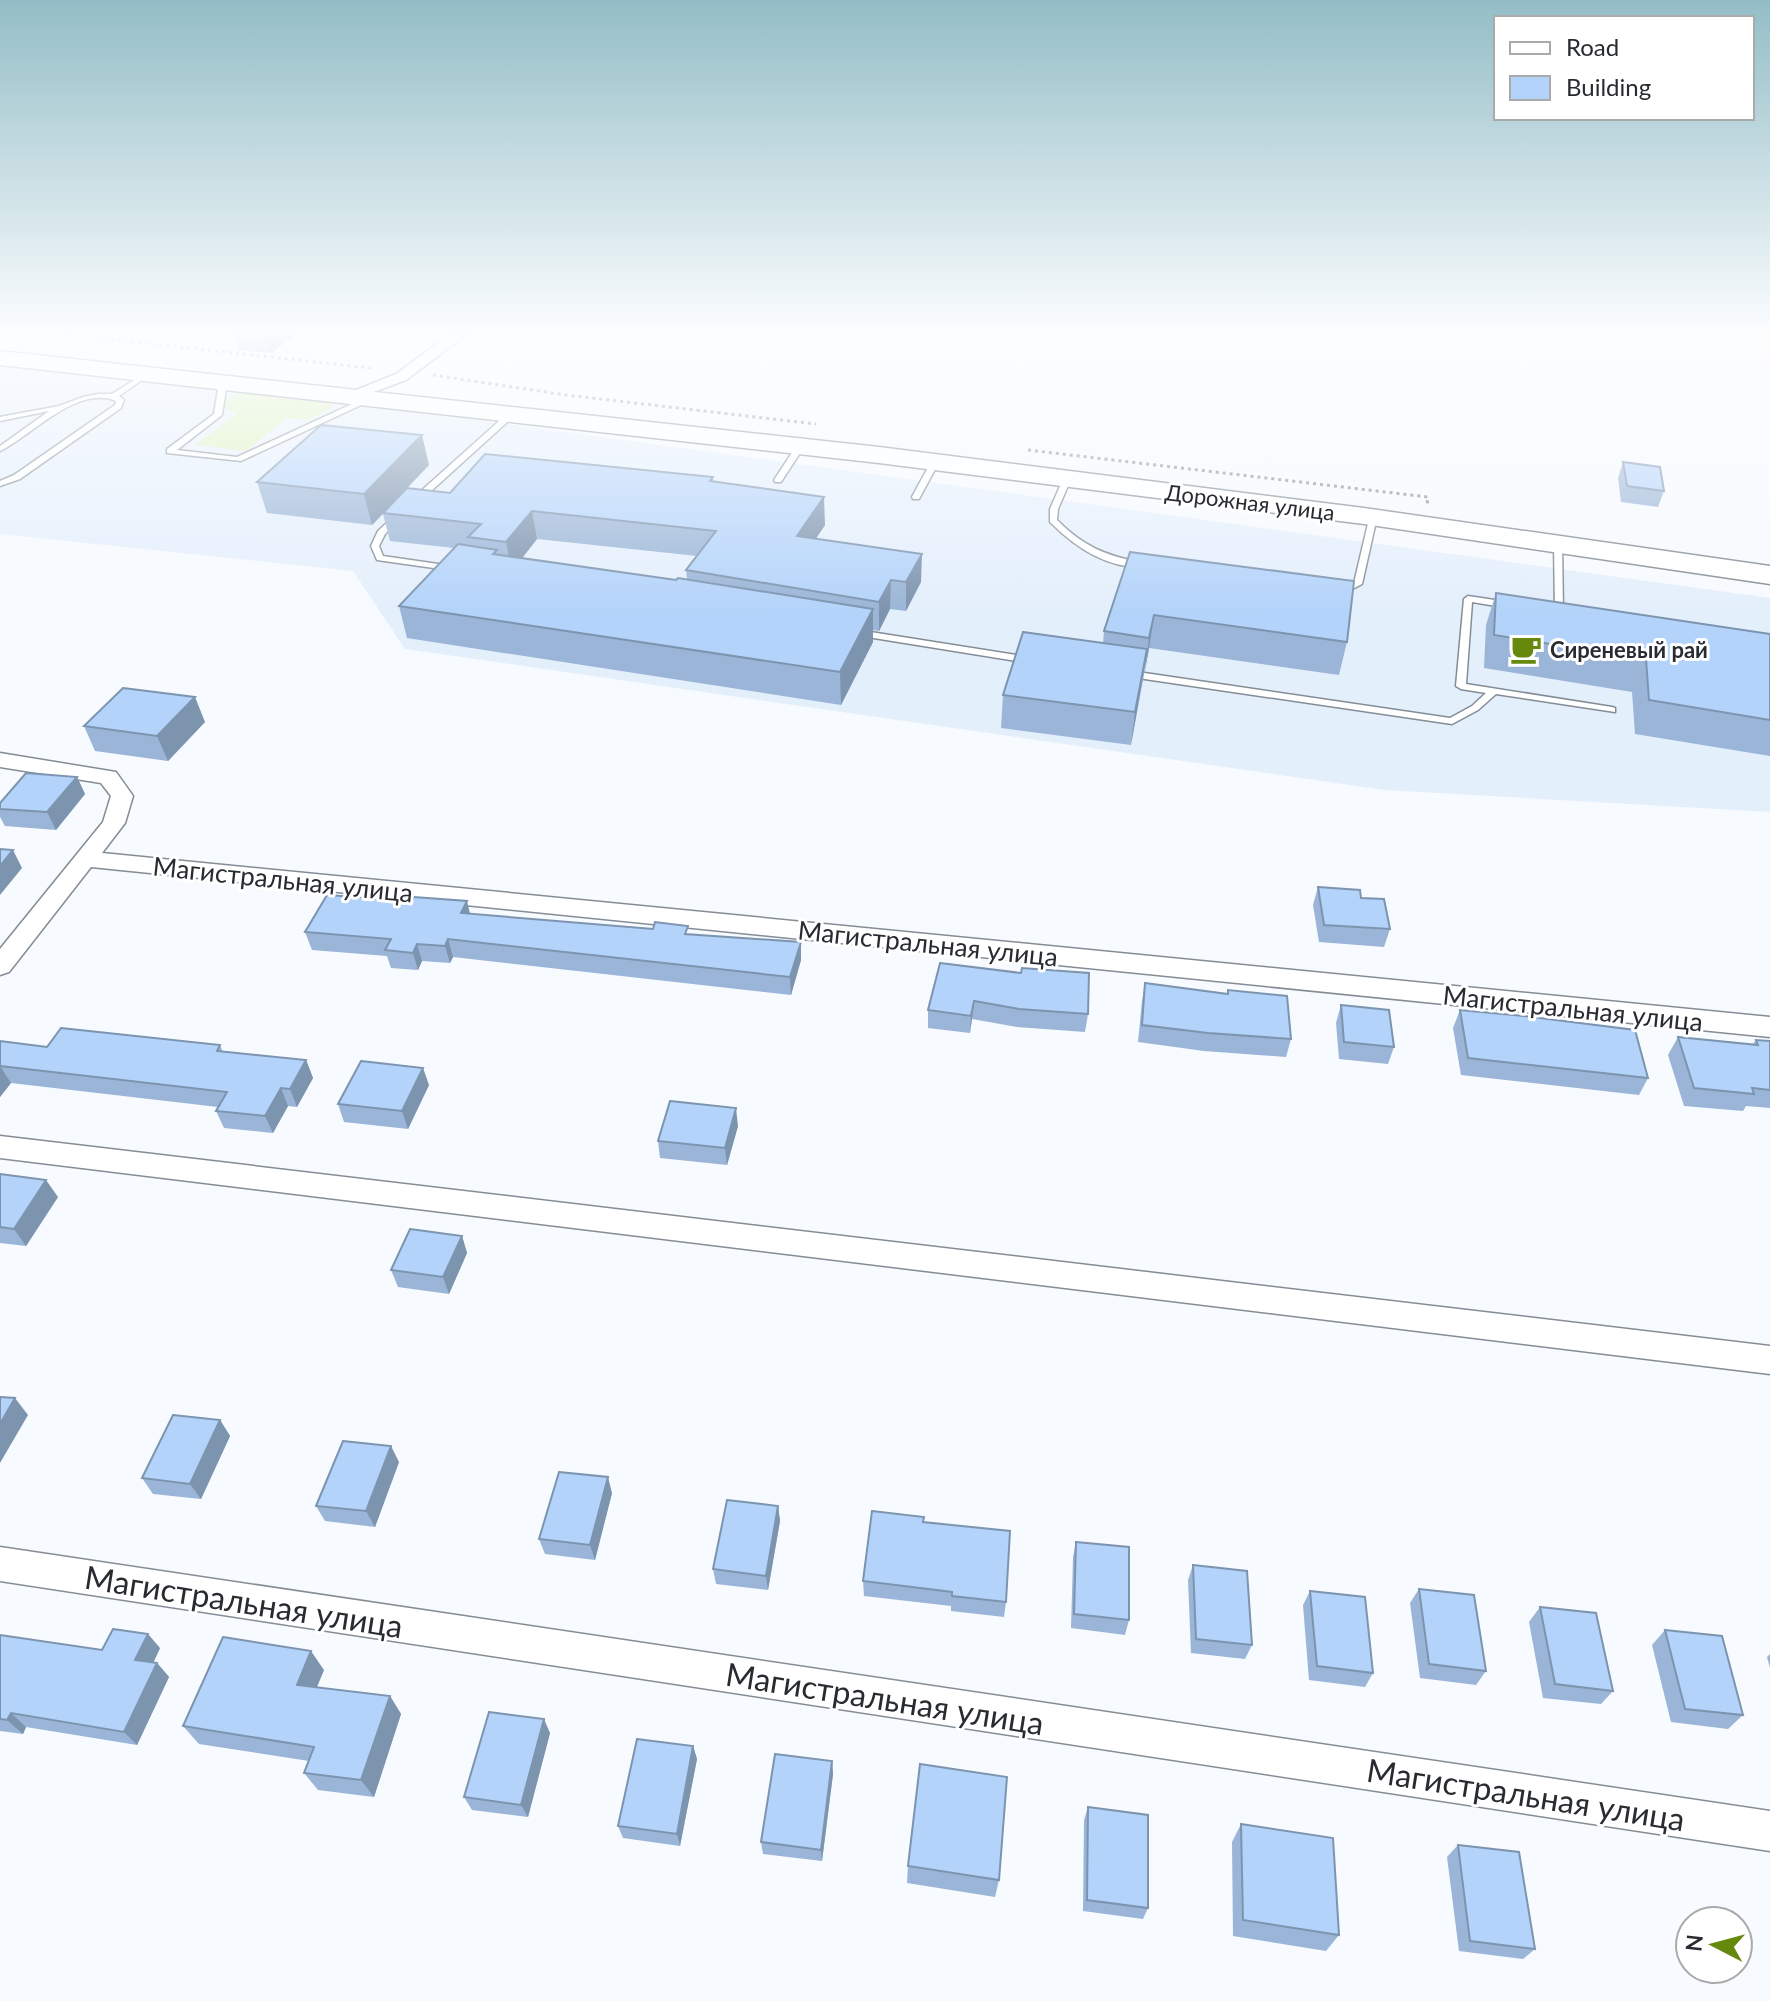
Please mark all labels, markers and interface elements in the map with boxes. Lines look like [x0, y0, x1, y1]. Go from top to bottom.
legend [1494, 16, 1754, 120]
text: Road [1566, 32, 1619, 61]
text: Building [1566, 72, 1651, 101]
street label: Дорожная улица [1164, 478, 1336, 526]
cafe icon: Сиреневый рай [1509, 632, 1543, 666]
place label: Сиреневый рай [1550, 636, 1708, 663]
street label: Магистральная улица [151, 849, 415, 909]
street label: Магистральная улица [796, 913, 1060, 973]
street label: Магистральная улица [1441, 978, 1705, 1038]
street label: Магистральная улица [82, 1557, 406, 1645]
street label: Магистральная улица [723, 1654, 1047, 1742]
street label: Магистральная улица [1364, 1750, 1688, 1838]
north arrow [1674, 1905, 1754, 1985]
text: N [1679, 1933, 1708, 1953]

